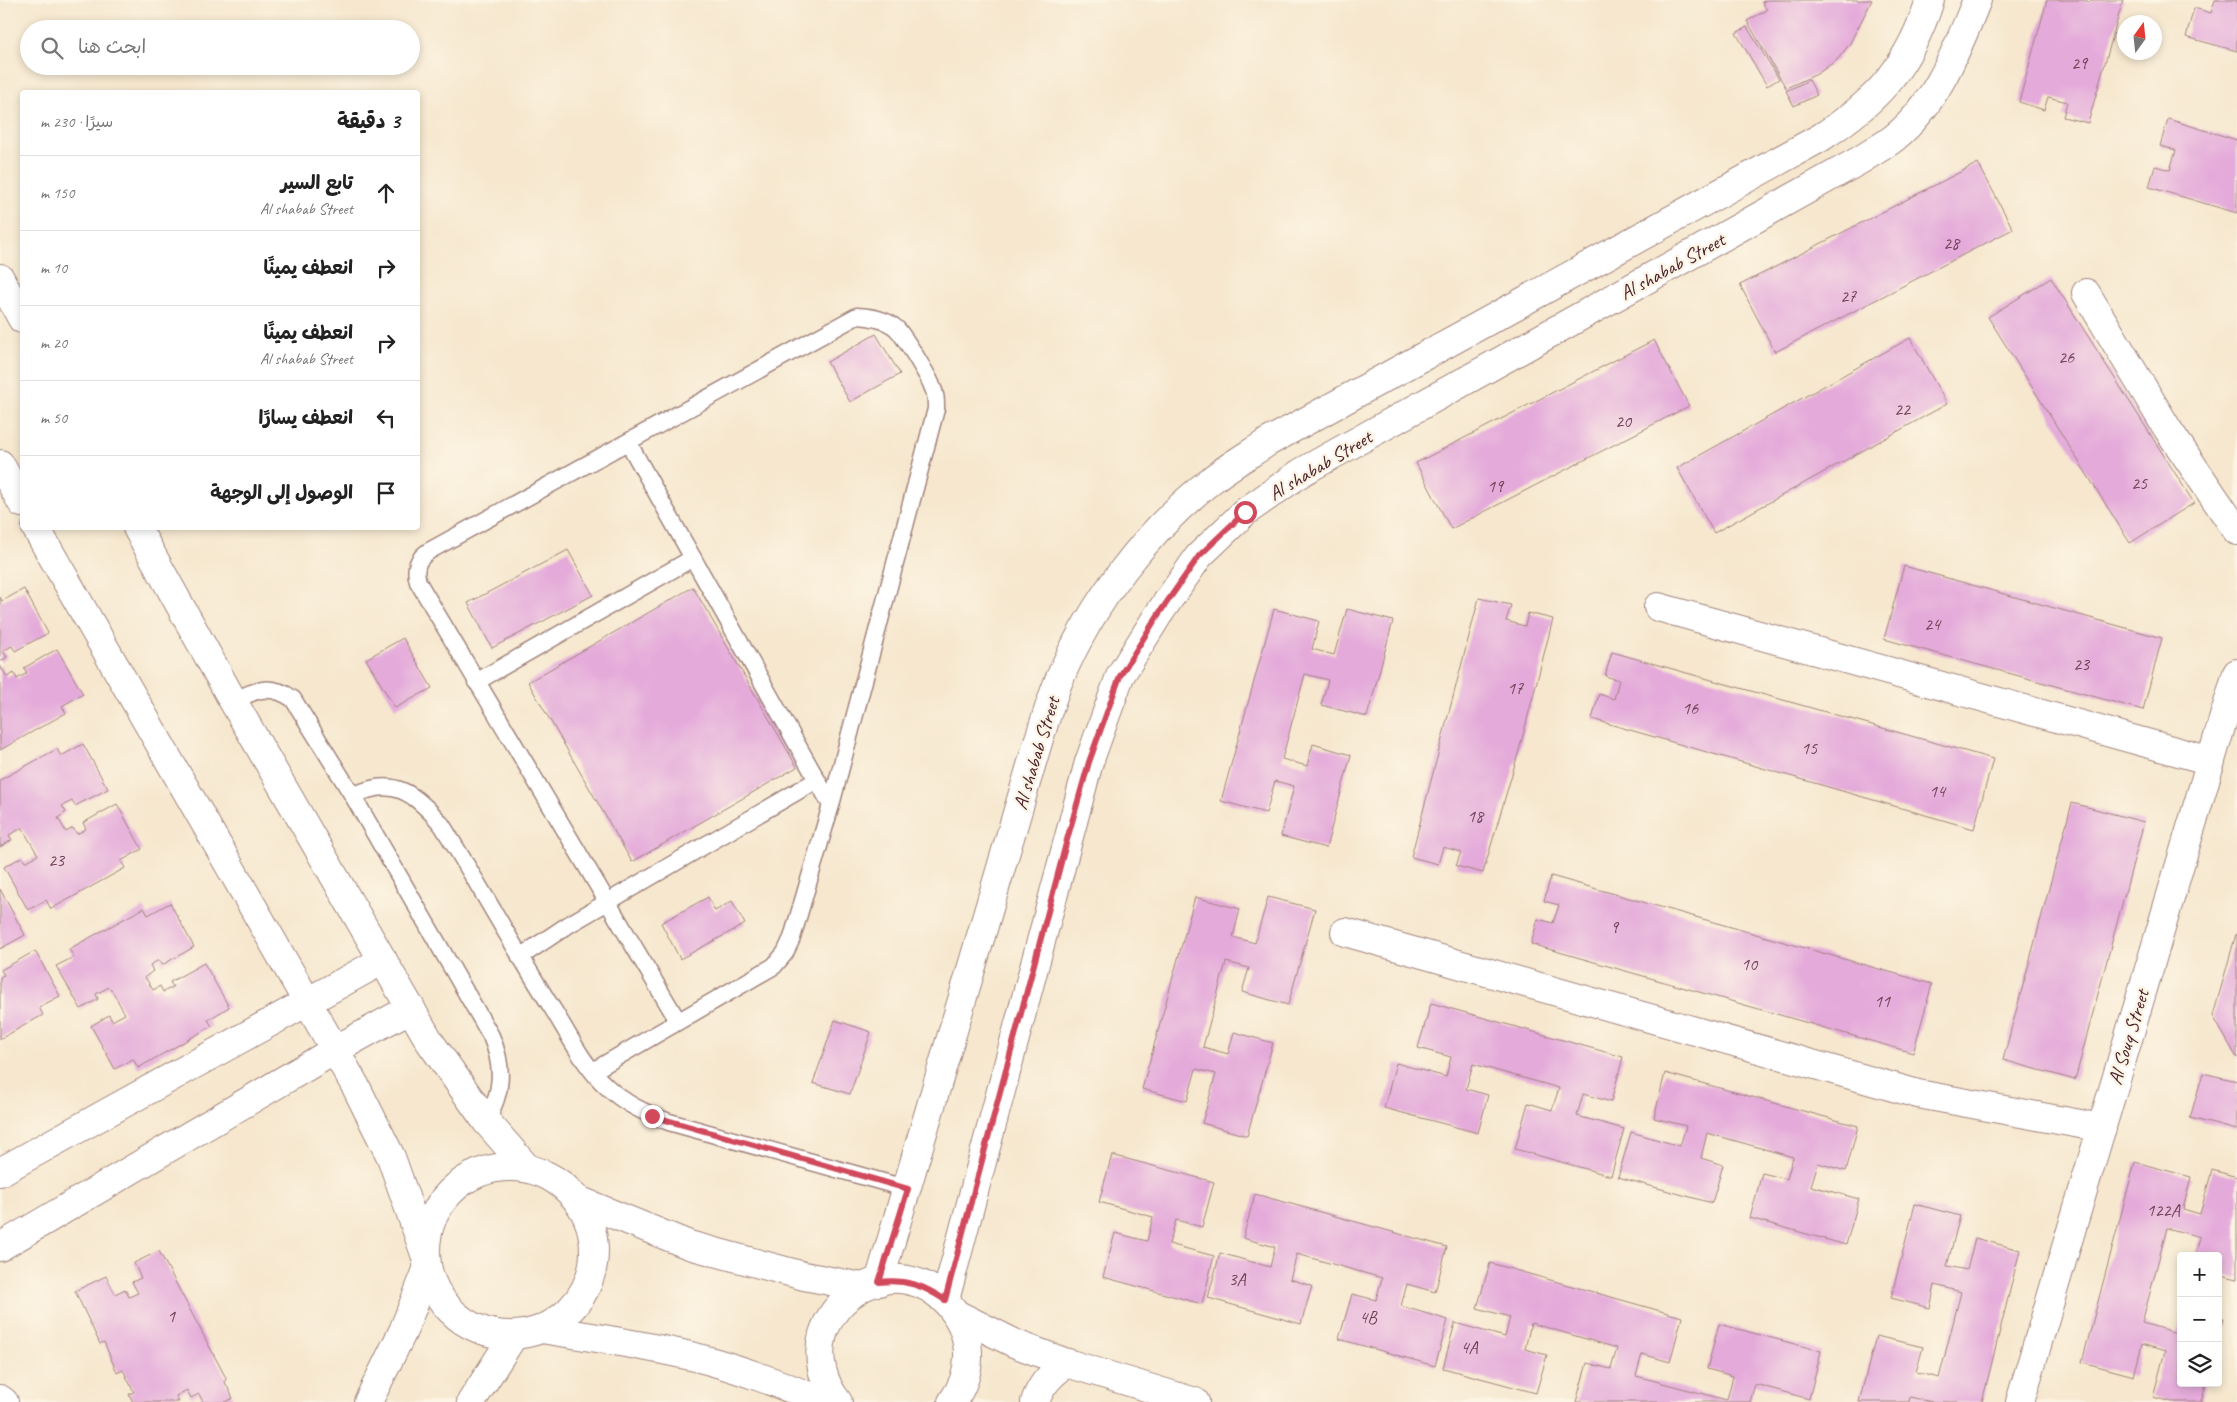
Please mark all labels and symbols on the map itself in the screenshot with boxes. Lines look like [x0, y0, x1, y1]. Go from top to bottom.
north arrow [2117, 15, 2162, 60]
house number: 29 [2071, 52, 2089, 74]
street label: Al shabab Street [1615, 226, 1731, 306]
house number: 28 [1943, 232, 1961, 254]
house number: 27 [1840, 285, 1857, 307]
house number: 26 [2058, 346, 2075, 368]
house number: 22 [1894, 398, 1912, 420]
house number: 20 [1615, 410, 1633, 432]
street label: Al shabab Street [1264, 424, 1379, 506]
house number: 25 [2131, 472, 2148, 494]
house number: 19 [1487, 475, 1505, 497]
route start [1234, 501, 1257, 524]
house number: 24 [1924, 613, 1942, 635]
house number: 23 [2073, 653, 2091, 675]
house number: 17 [1507, 677, 1524, 699]
street label: Al shabab Street [1008, 692, 1066, 812]
house number: 16 [1682, 697, 1699, 719]
house number: 15 [1801, 737, 1818, 759]
house number: 14 [1929, 780, 1947, 802]
house number: 18 [1467, 805, 1485, 827]
house number: 23 [48, 849, 66, 871]
house number: 9 [1610, 916, 1620, 938]
house number: 10 [1741, 953, 1759, 975]
street label: Al Souq Street [2102, 984, 2155, 1088]
house number: 11 [1874, 990, 1891, 1012]
route end [641, 1105, 664, 1128]
house number: 122A [2146, 1199, 2181, 1221]
house number: 3A [1228, 1268, 1247, 1290]
house number: 1 [167, 1305, 176, 1327]
house number: 4B [1359, 1306, 1378, 1328]
house number: 4A [1460, 1336, 1479, 1358]

